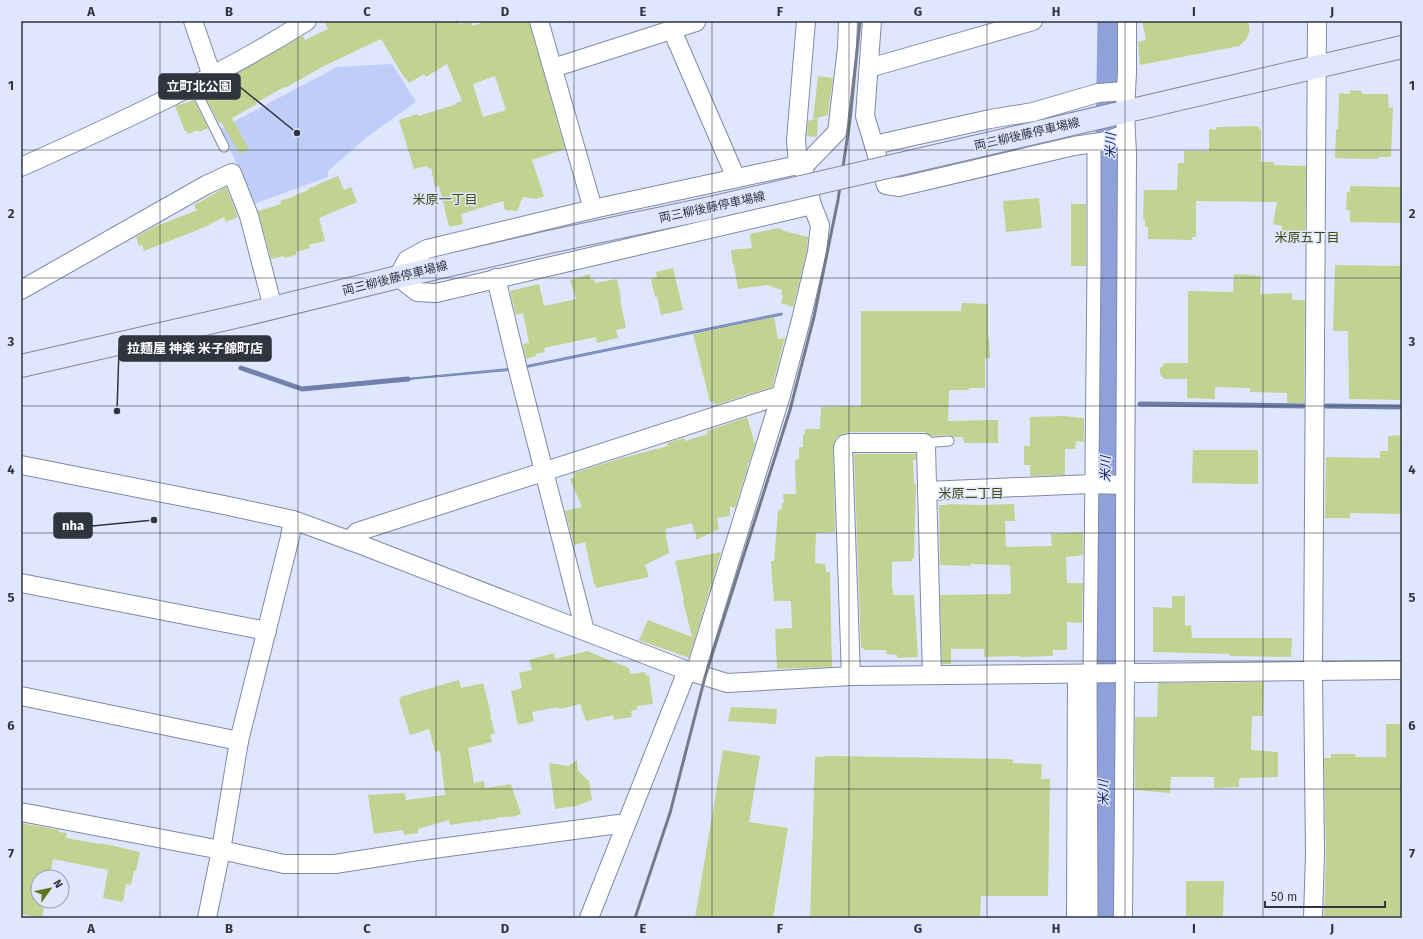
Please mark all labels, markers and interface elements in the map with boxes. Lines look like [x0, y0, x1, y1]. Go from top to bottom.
text: A [86, 4, 95, 19]
text: B [225, 4, 233, 19]
text: C [363, 4, 371, 19]
text: D [501, 4, 510, 19]
text: E [640, 4, 647, 19]
text: F [777, 4, 784, 19]
text: G [914, 4, 922, 19]
text: H [1052, 4, 1060, 19]
text: I [1192, 4, 1196, 19]
text: J [1329, 4, 1334, 19]
callout: 立町北公園 [159, 74, 240, 99]
text: 1 [8, 78, 14, 93]
text: 1 [1409, 78, 1415, 93]
text: 立町北公園 [166, 79, 232, 94]
street label: 両三柳後藤停車場線 [973, 115, 1081, 153]
water label: 米川 [1103, 131, 1118, 159]
street label: 両三柳後藤停車場線 [658, 189, 766, 225]
district label: 米原一丁目 [412, 192, 478, 207]
text: 2 [8, 206, 15, 221]
text: 2 [1409, 206, 1416, 221]
district label: 米原五丁目 [1274, 230, 1340, 245]
street label: 両三柳後藤停車場線 [341, 258, 449, 298]
text: 3 [7, 334, 15, 349]
text: 3 [1408, 334, 1416, 349]
callout: 拉麺屋 神楽 米子錦町店 [119, 336, 271, 361]
text: 拉麺屋 神楽 米子錦町店 [127, 341, 263, 356]
water label: 米川 [1098, 454, 1113, 482]
text: 4 [7, 462, 15, 477]
text: 4 [1408, 462, 1416, 477]
district label: 米原二丁目 [938, 486, 1004, 501]
callout: nha [54, 513, 92, 538]
text: nha [62, 518, 84, 533]
text: 5 [8, 590, 15, 605]
text: 5 [1409, 590, 1416, 605]
text: 6 [7, 718, 15, 733]
text: 6 [1408, 718, 1416, 733]
water label: 米川 [1096, 778, 1111, 806]
text: 7 [8, 846, 14, 861]
text: 7 [1409, 846, 1415, 861]
north arrow [30, 869, 70, 909]
text: N [51, 877, 65, 890]
scale bar [1265, 883, 1385, 909]
text: 50 m [1271, 890, 1297, 904]
text: A [86, 921, 95, 936]
text: B [225, 921, 233, 936]
text: C [363, 921, 371, 936]
text: D [501, 921, 510, 936]
text: E [640, 921, 647, 936]
text: F [777, 921, 784, 936]
text: G [914, 921, 922, 936]
text: H [1052, 921, 1060, 936]
text: I [1192, 921, 1196, 936]
text: J [1329, 921, 1334, 936]

